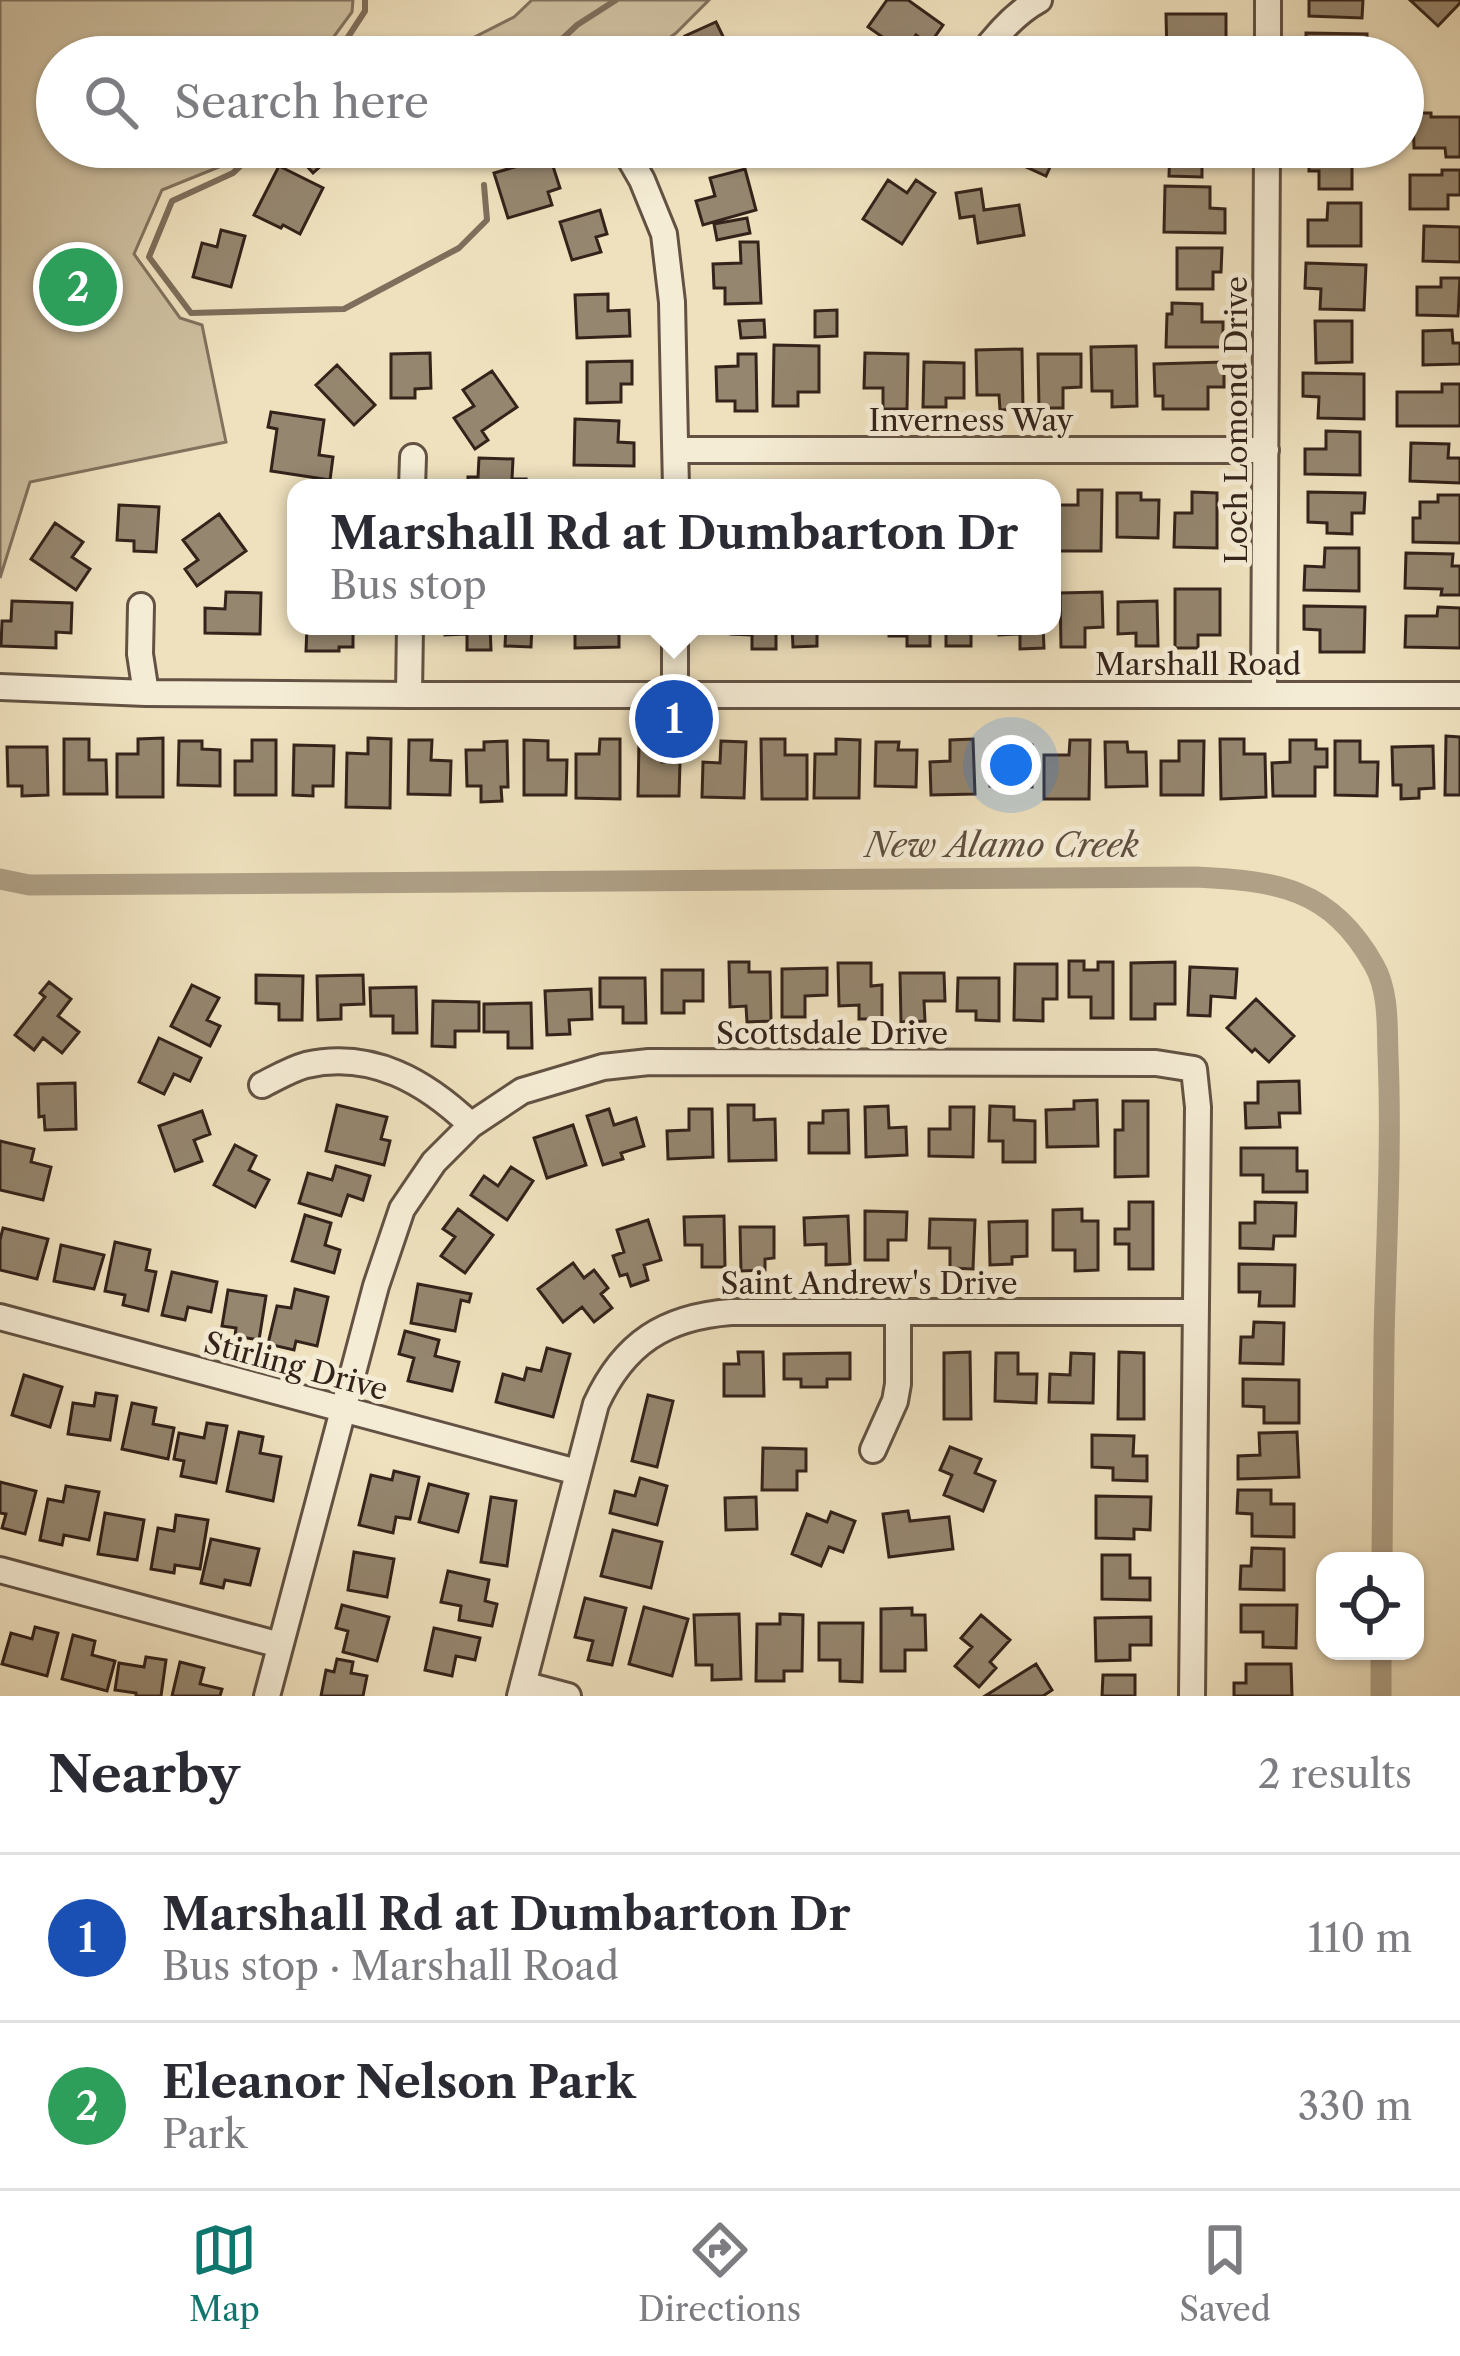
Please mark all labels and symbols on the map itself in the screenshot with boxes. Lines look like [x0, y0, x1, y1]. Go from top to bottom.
pin: 2 [39, 242, 117, 332]
street label: Loch Lomond Drive [1218, 276, 1255, 564]
street label: Inverness Way [869, 402, 1074, 439]
street label: Marshall Road [1095, 646, 1301, 683]
pin: 1 [635, 674, 713, 764]
your location [981, 735, 1041, 795]
water label: New Alamo Creek [862, 825, 1139, 866]
street label: Scottsdale Drive [716, 1015, 948, 1052]
street label: Saint Andrew's Drive [721, 1265, 1017, 1302]
street label: Stirling Drive [200, 1324, 392, 1408]

